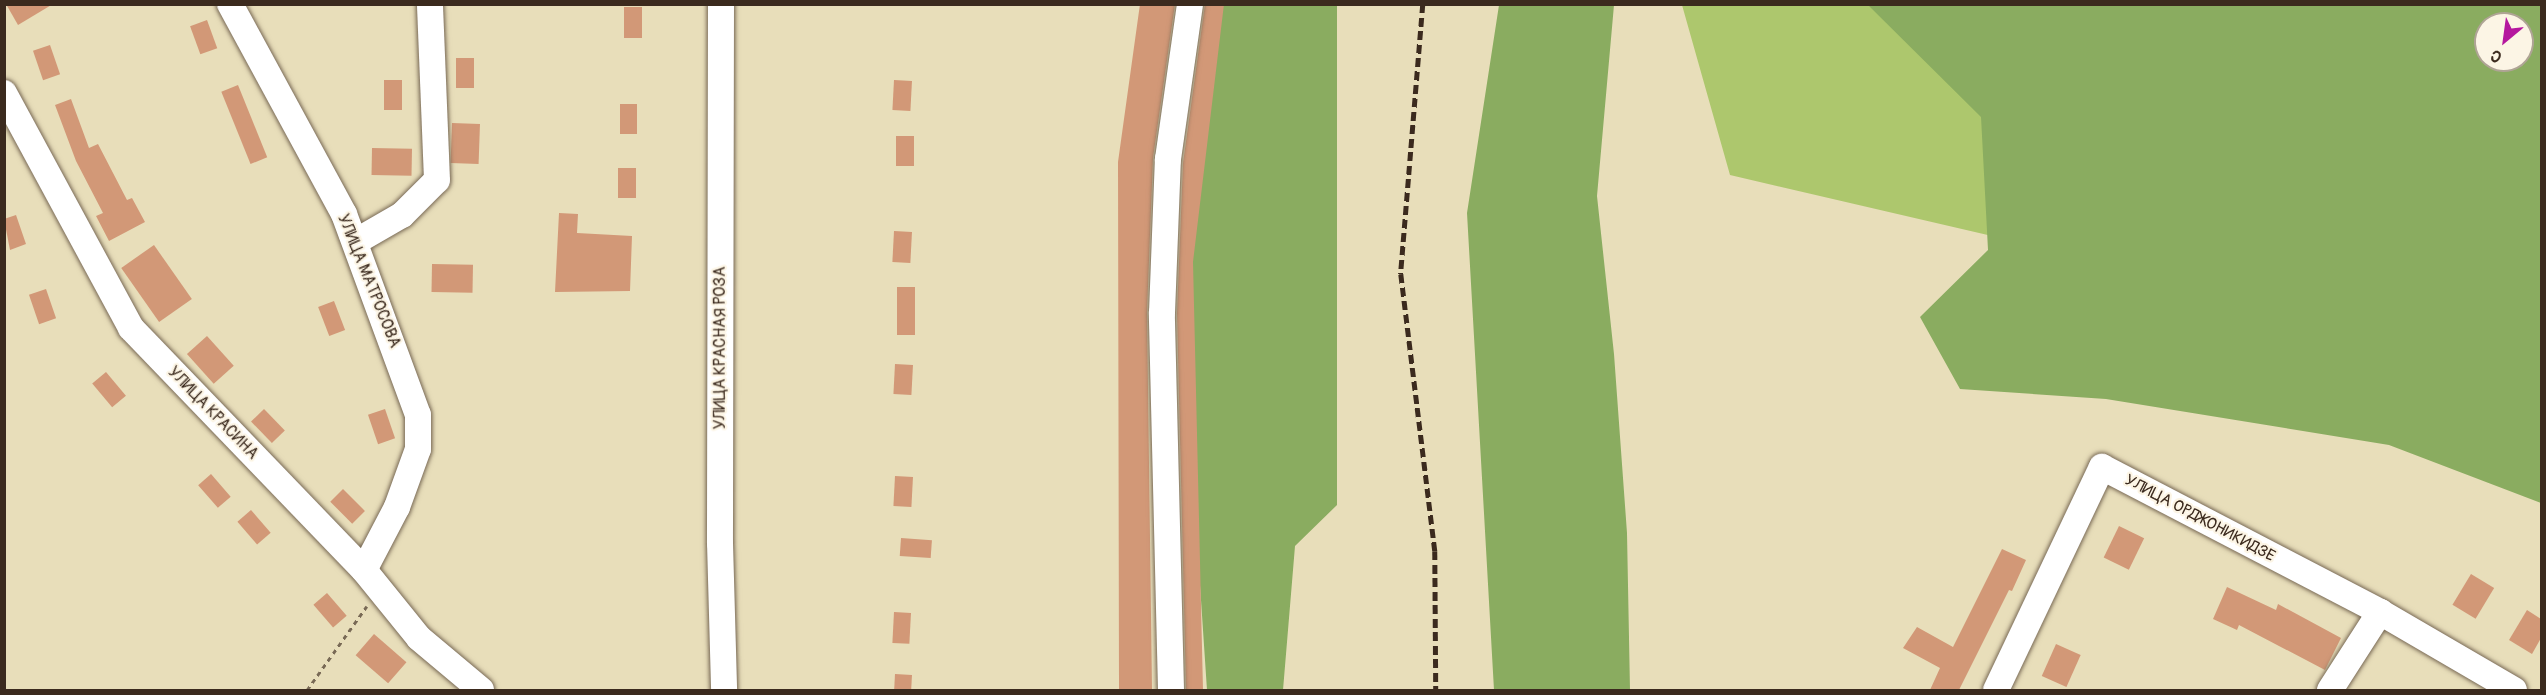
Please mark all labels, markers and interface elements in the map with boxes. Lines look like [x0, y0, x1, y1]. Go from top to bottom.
north arrow [2474, 12, 2534, 72]
text: С [2487, 45, 2505, 67]
street label: УЛИЦА МАТРОСОВА [333, 211, 405, 351]
street label: УЛИЦА КРАСНАЯ РОЗА [710, 267, 730, 429]
street label: УЛИЦА КРАСИНА [164, 363, 262, 463]
street label: УЛИЦА ОРДЖОНИКИДЗЕ [2122, 470, 2278, 566]

